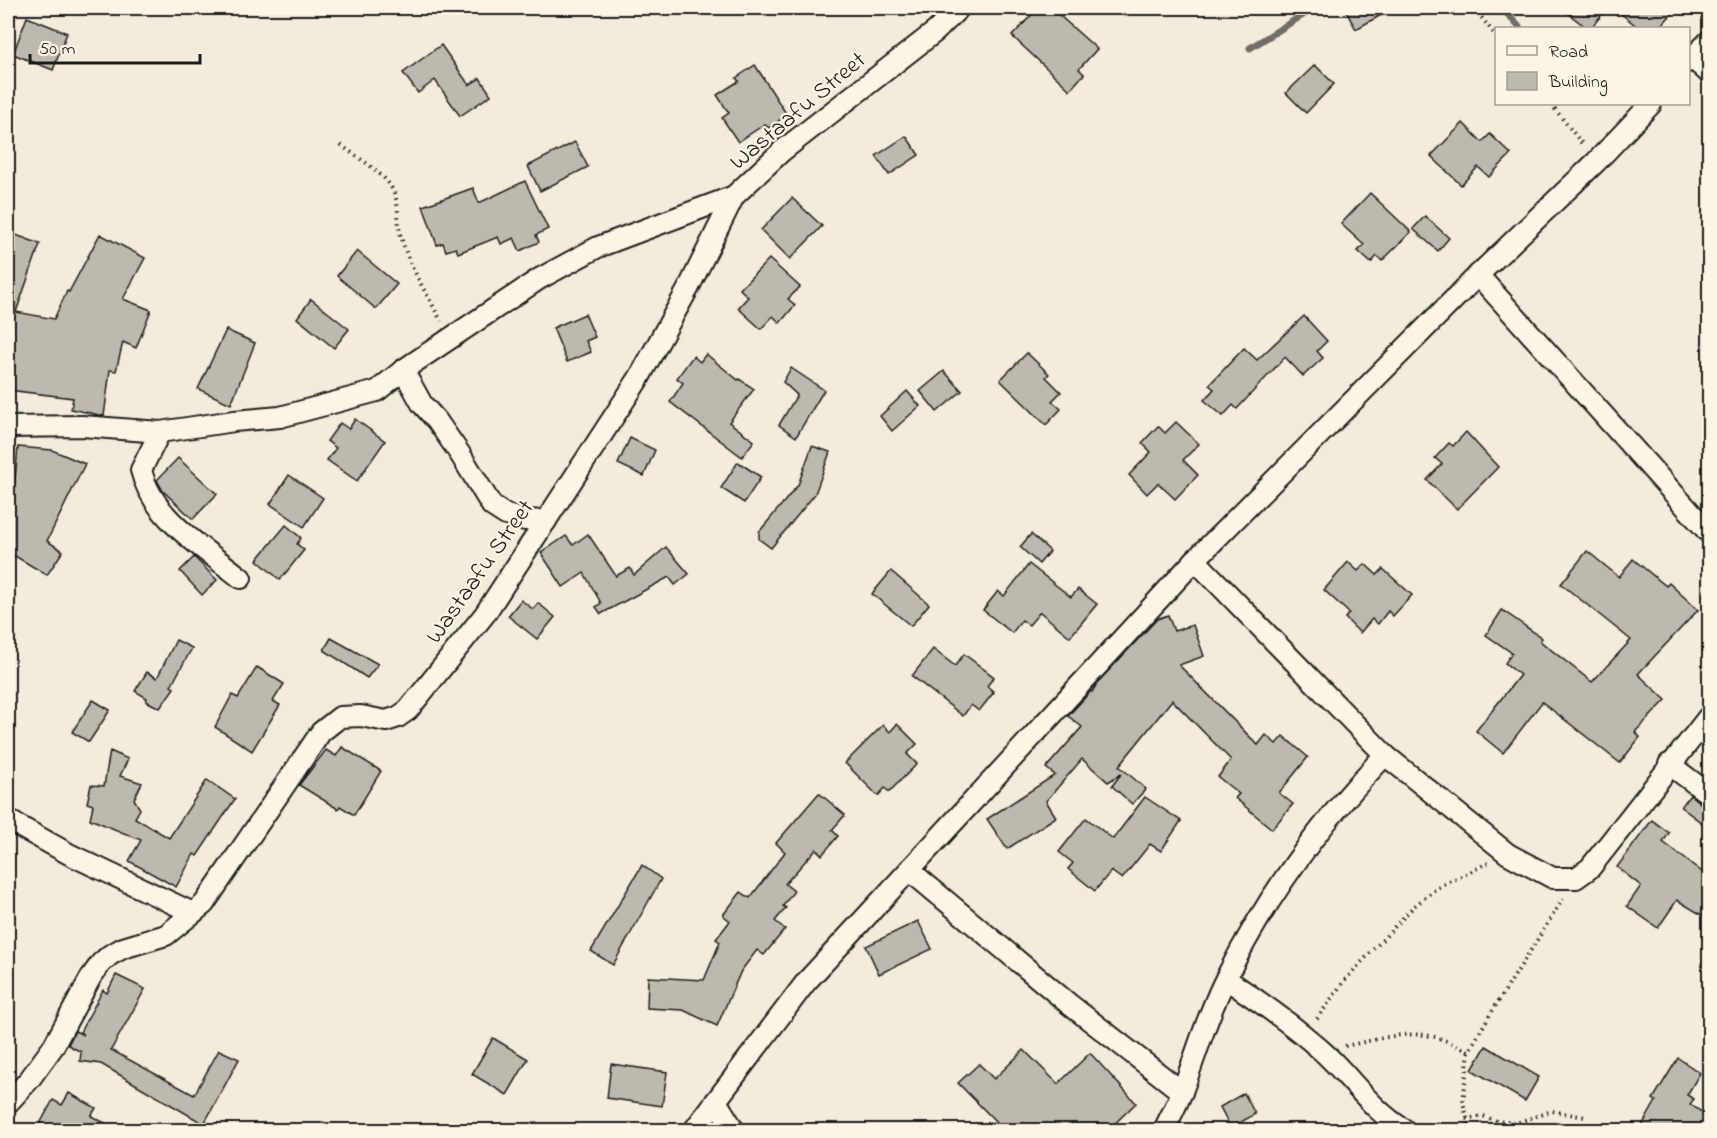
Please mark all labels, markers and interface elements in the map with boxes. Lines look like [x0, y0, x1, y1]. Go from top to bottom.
scale bar [30, 27, 200, 65]
legend [1495, 27, 1690, 105]
text: 50 m [39, 37, 76, 63]
text: Road [1549, 40, 1588, 66]
street label: Wastaafu Street [723, 44, 875, 180]
text: Building [1548, 70, 1608, 97]
street label: Wastaafu Street [418, 493, 544, 652]

